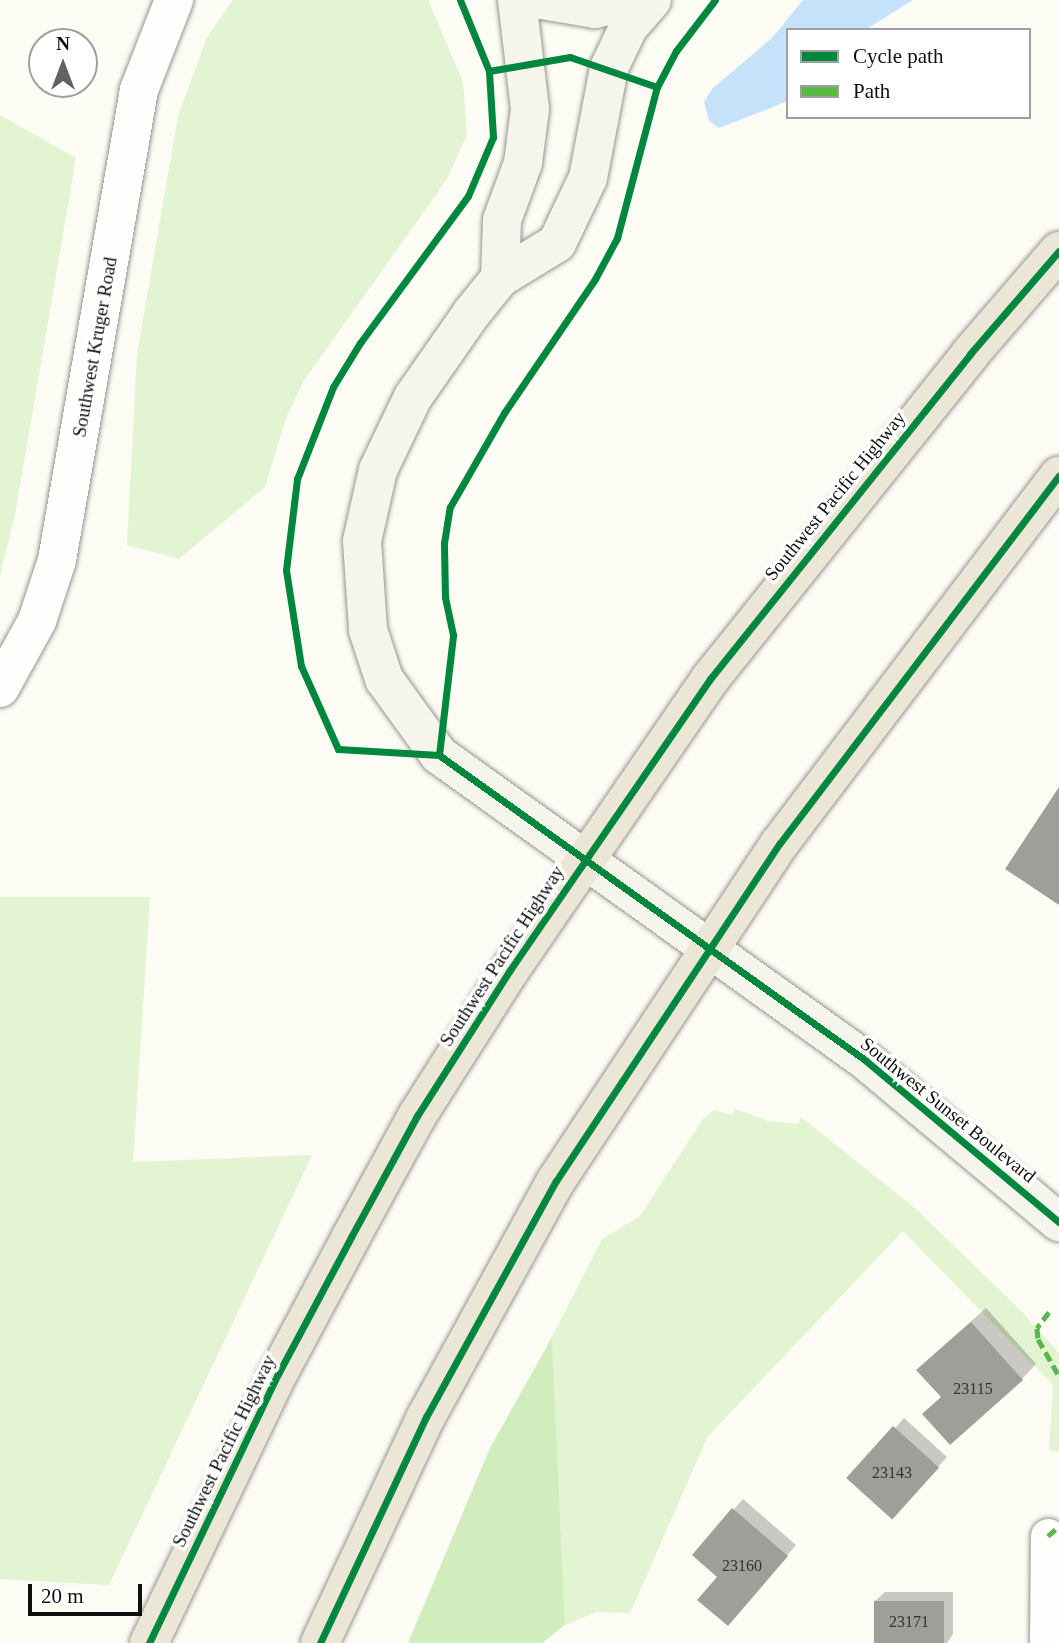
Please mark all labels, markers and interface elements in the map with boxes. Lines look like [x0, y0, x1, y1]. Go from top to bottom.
north arrow [28, 28, 98, 98]
legend [786, 28, 1031, 119]
text: N [56, 33, 70, 54]
text: Cycle path [853, 44, 943, 68]
text: Path [853, 79, 890, 103]
street label: Southwest Kruger Road [68, 255, 122, 439]
street label: Southwest Pacific Highway [760, 407, 910, 585]
street label: Southwest Pacific Highway [435, 861, 569, 1051]
street label: Southwest Sunset Boulevard [856, 1032, 1040, 1188]
street label: Southwest Pacific Highway [167, 1351, 281, 1551]
house number: 23115 [953, 1379, 993, 1399]
house number: 23143 [872, 1463, 912, 1483]
house number: 23160 [722, 1556, 762, 1576]
scale bar [32, 1570, 145, 1614]
text: 20 m [41, 1584, 84, 1608]
house number: 23171 [889, 1612, 929, 1632]

